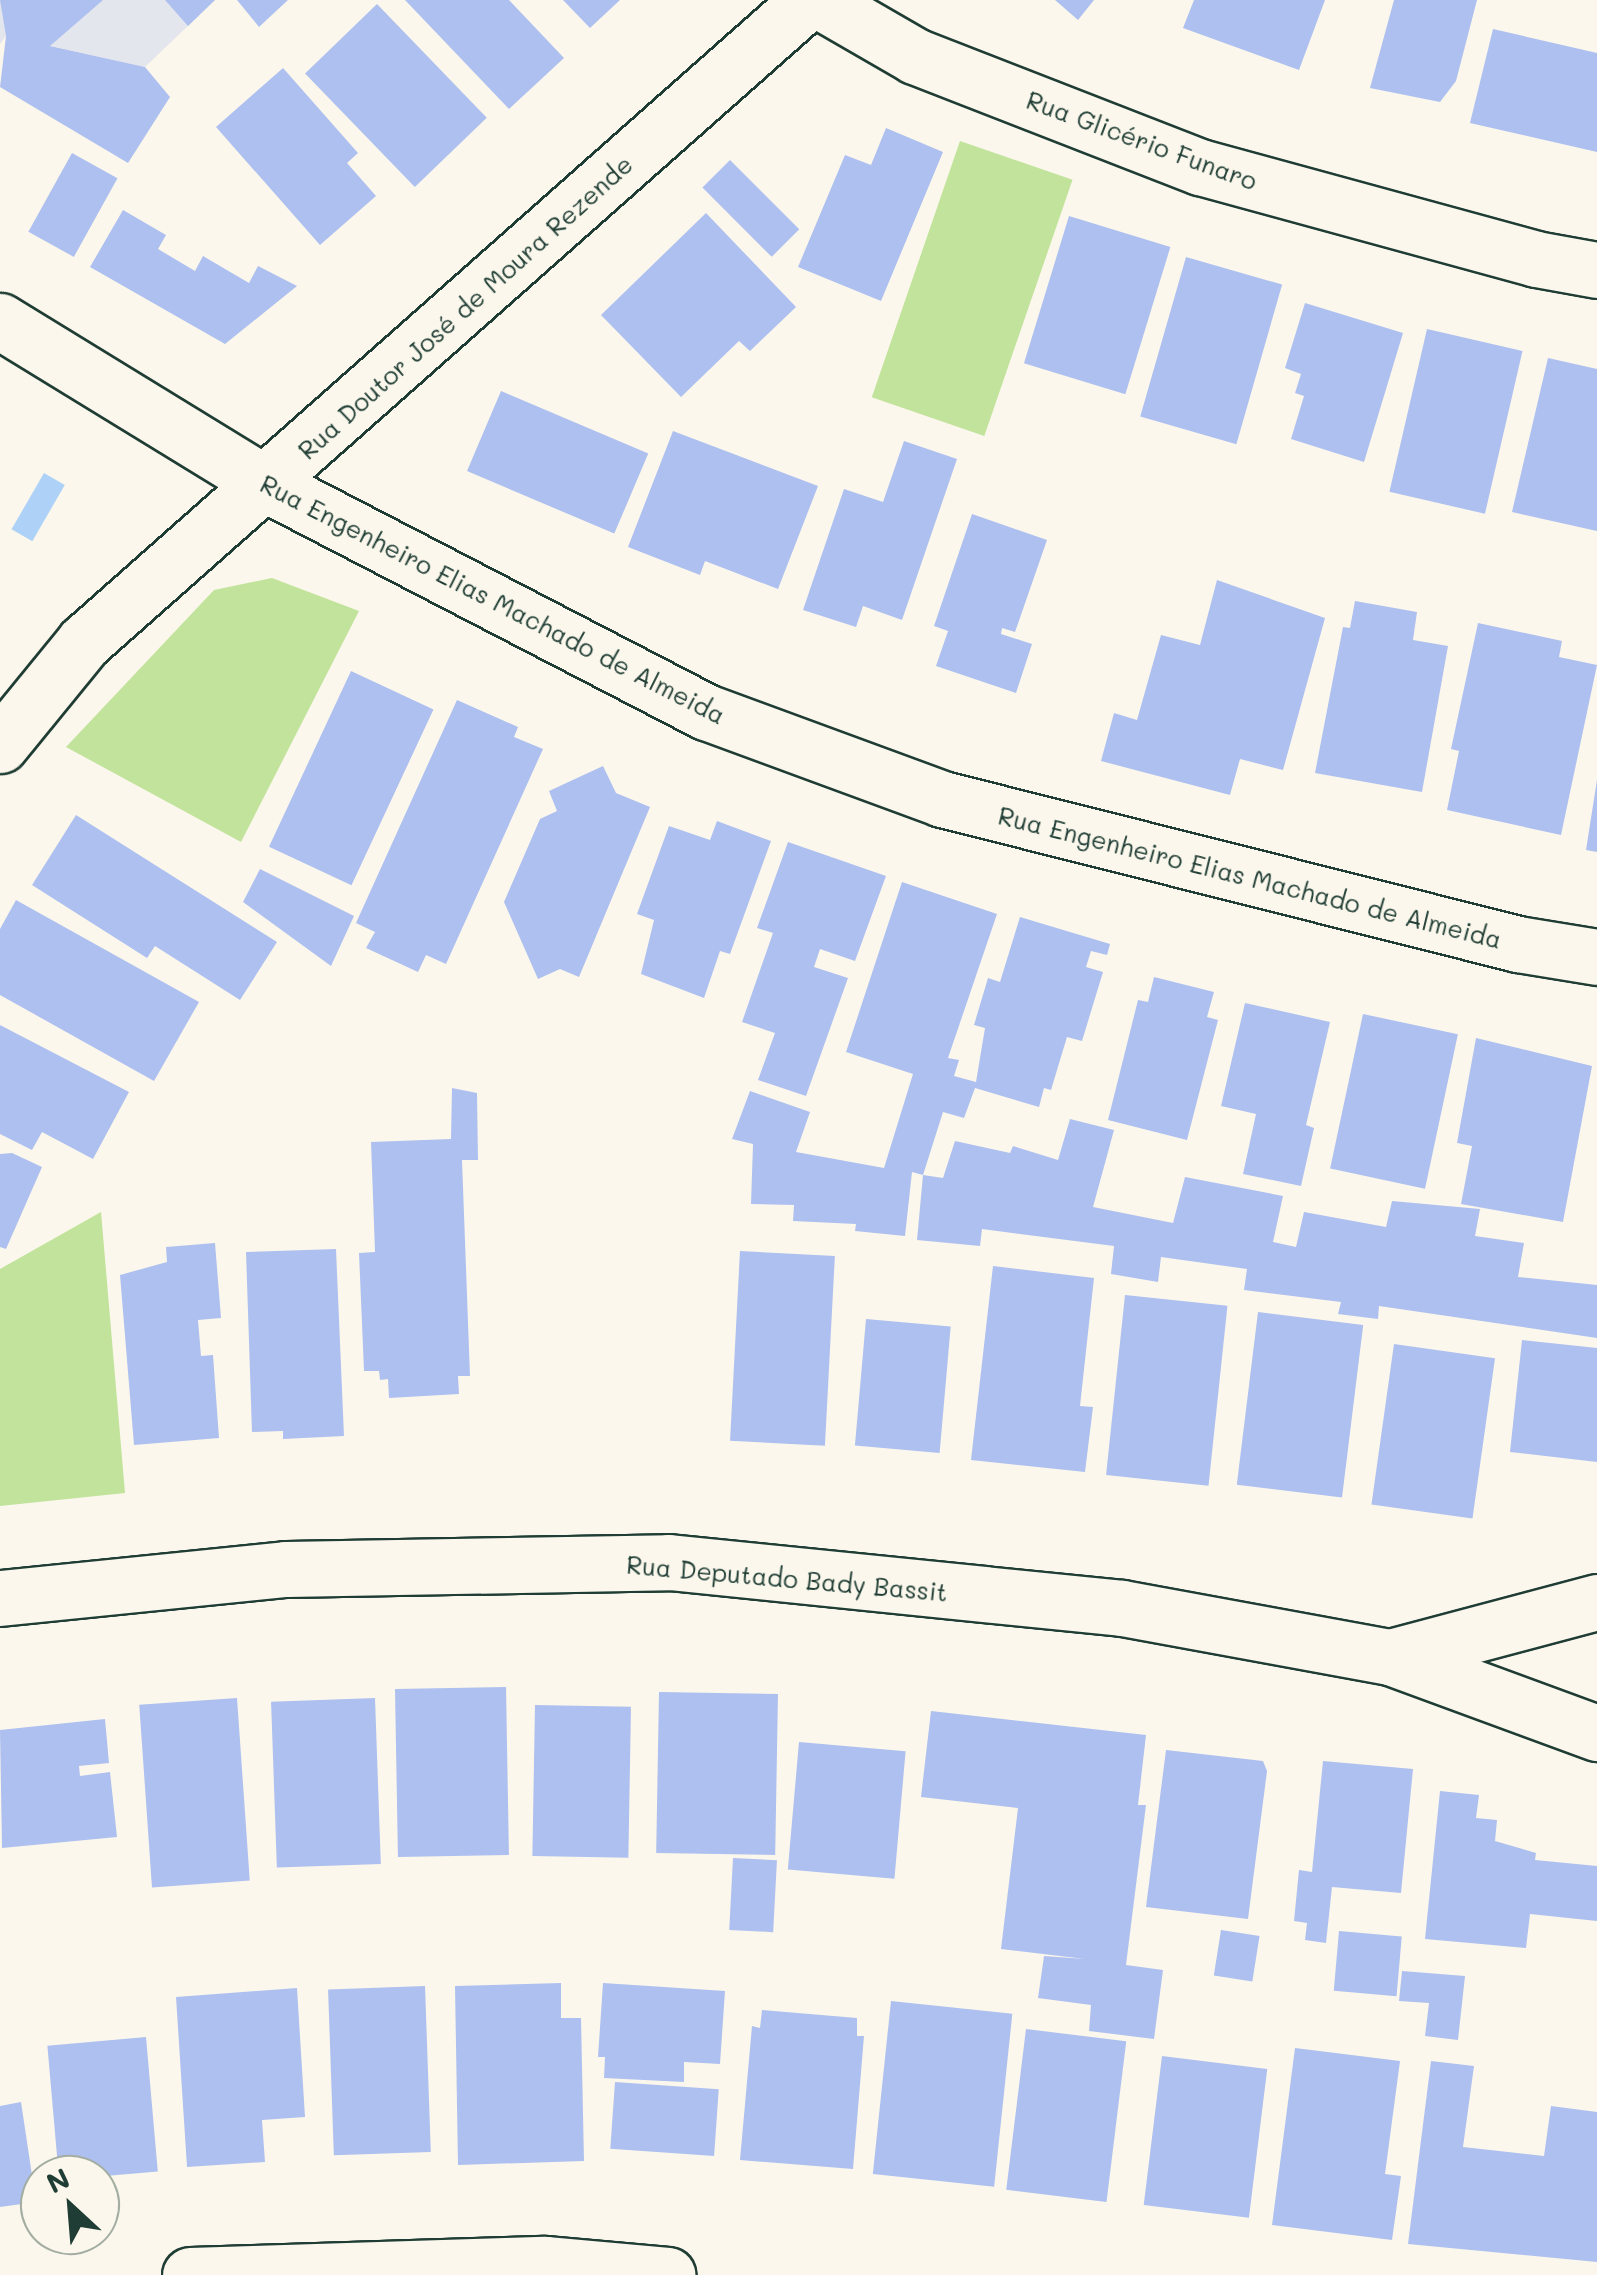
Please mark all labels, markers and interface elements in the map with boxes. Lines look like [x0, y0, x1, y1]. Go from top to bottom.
street label: Rua Glicério Funaro [1023, 84, 1261, 196]
street label: Rua Doutor José de Moura Rezende [292, 149, 638, 465]
street label: Rua Engenheiro Elias Machado de Almeida [256, 468, 730, 730]
street label: Rua Engenheiro Elias Machado de Almeida [995, 800, 1505, 954]
street label: Rua Deputado Bady Bassit [625, 1549, 949, 1607]
north arrow [20, 2155, 120, 2255]
text: N [40, 2159, 75, 2201]

